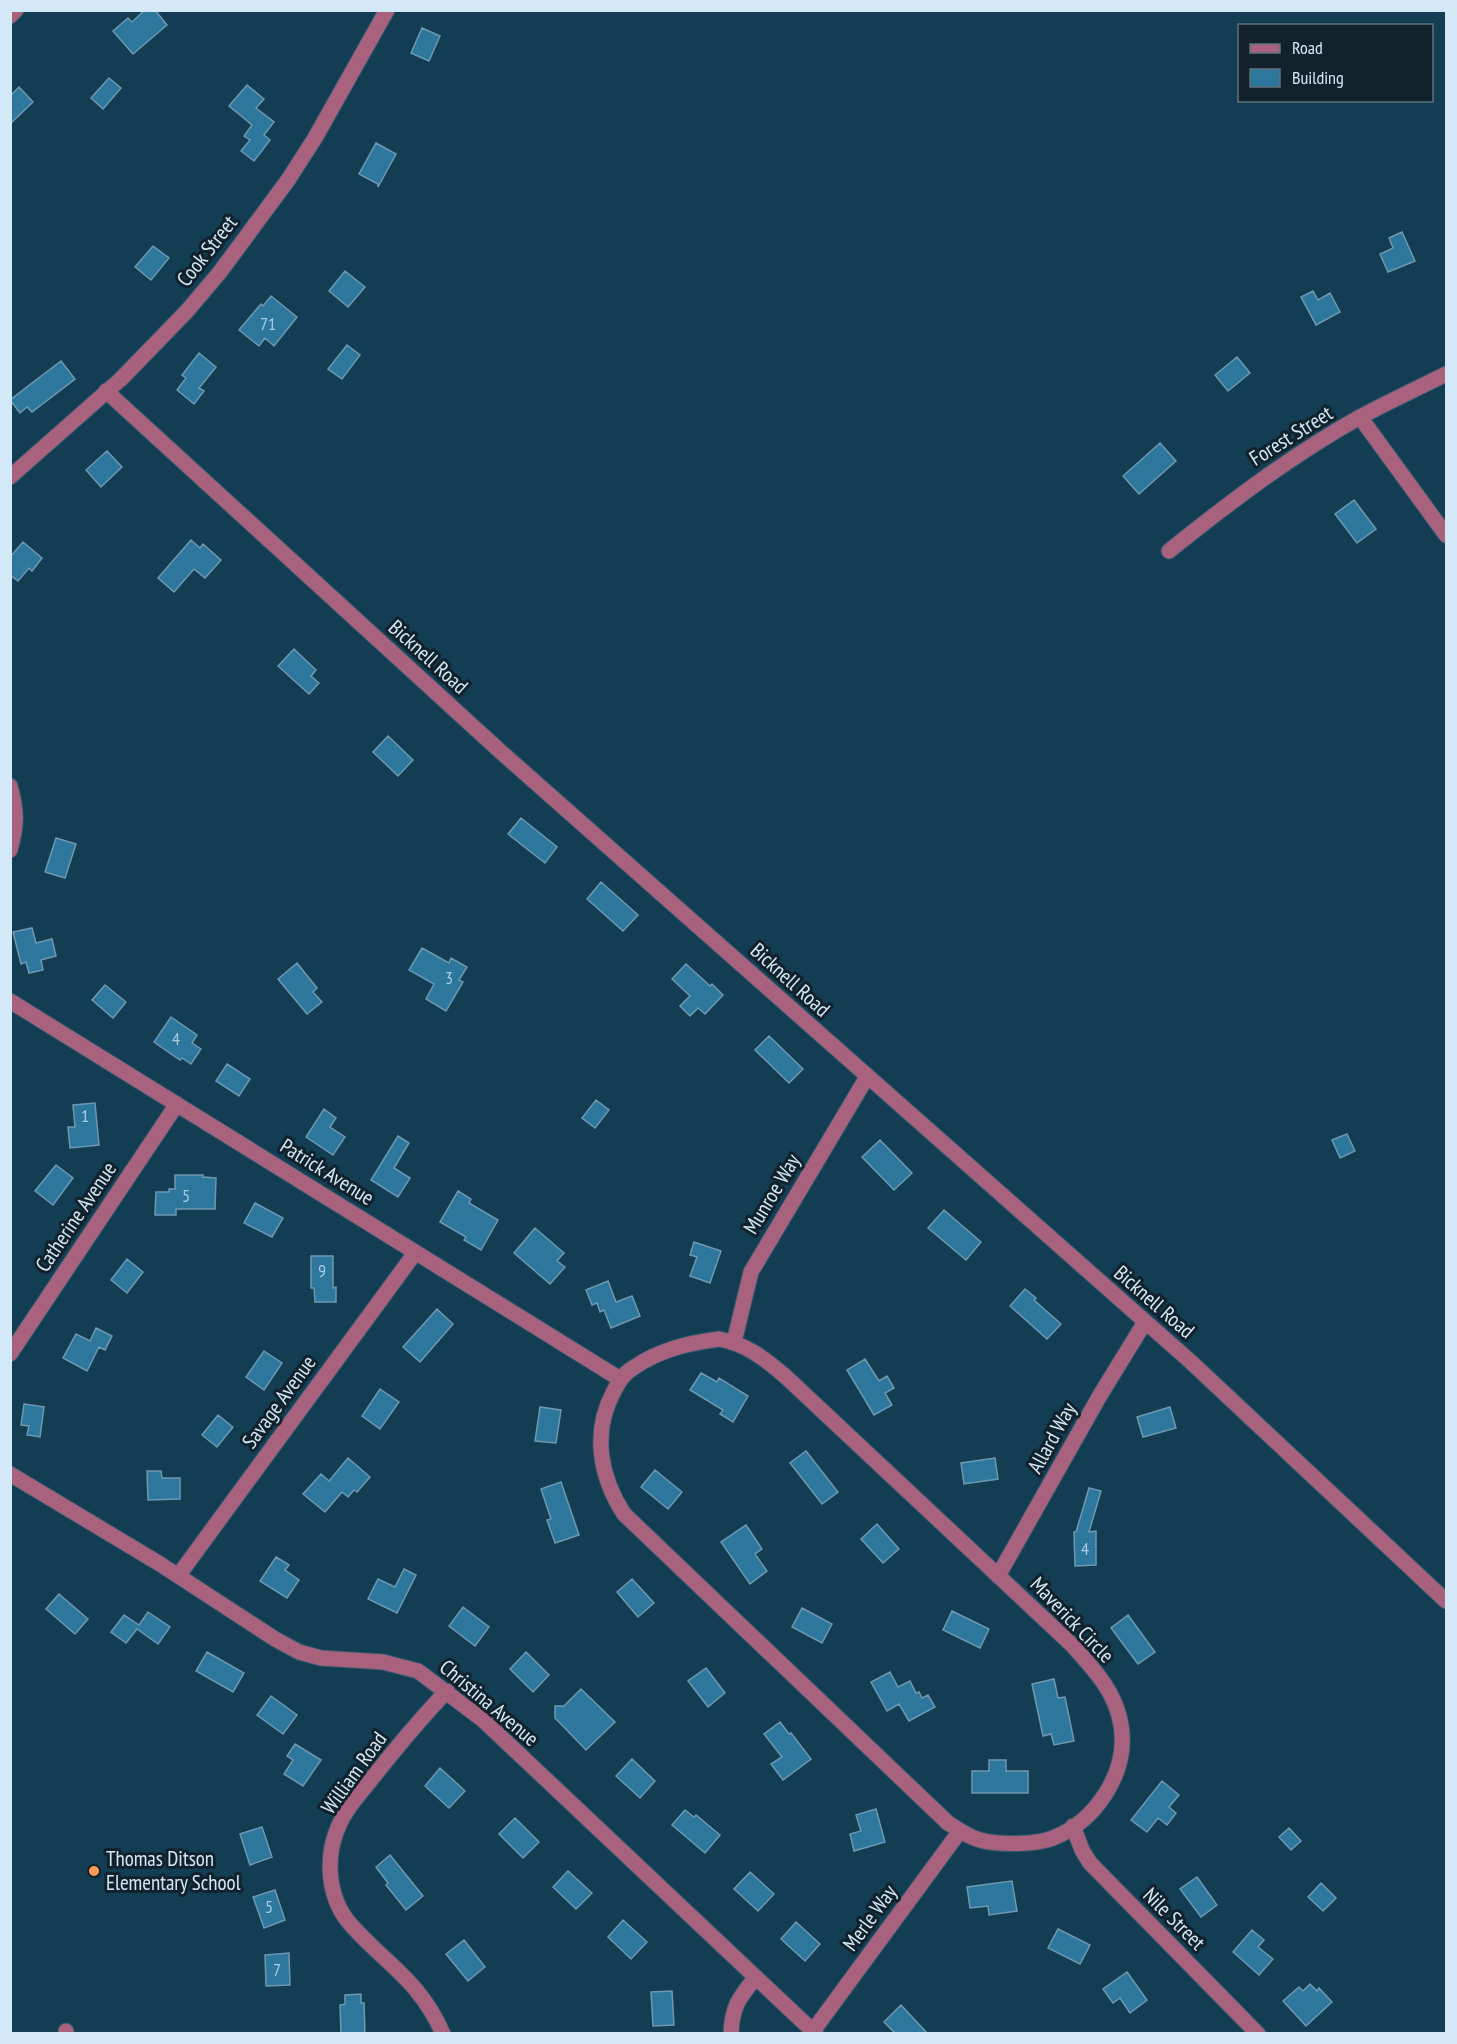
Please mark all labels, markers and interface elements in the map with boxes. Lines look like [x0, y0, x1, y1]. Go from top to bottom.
legend [1238, 24, 1433, 102]
text: Road [1292, 36, 1323, 59]
text: Building [1292, 66, 1344, 89]
street label: Cook Street [170, 210, 243, 292]
house number: 71 [260, 312, 276, 335]
street label: Forest Street [1244, 399, 1337, 472]
street label: Bicknell Road [383, 614, 474, 699]
street label: Bicknell Road [745, 937, 836, 1022]
house number: 3 [445, 966, 453, 989]
house number: 4 [172, 1027, 180, 1050]
house number: 1 [81, 1104, 89, 1127]
street label: Patrick Avenue [275, 1132, 379, 1211]
street label: Munroe Way [737, 1149, 806, 1239]
street label: Catherine Avenue [29, 1157, 122, 1277]
house number: 5 [182, 1184, 190, 1207]
house number: 9 [318, 1259, 326, 1282]
street label: Bicknell Road [1108, 1259, 1200, 1344]
street label: Savage Avenue [236, 1350, 321, 1454]
street label: Allard Way [1021, 1398, 1082, 1478]
house number: 4 [1081, 1537, 1089, 1560]
street label: Maverick Circle [1025, 1571, 1120, 1668]
street label: Christina Avenue [434, 1653, 544, 1752]
street label: William Road [315, 1726, 393, 1819]
place label: Thomas Ditson Elementary School [106, 1845, 241, 1896]
marker: Thomas Ditson Elementary School [87, 1864, 101, 1878]
street label: Merle Way [837, 1879, 903, 1956]
street label: Nile Street [1137, 1882, 1211, 1956]
house number: 5 [265, 1895, 273, 1918]
house number: 7 [273, 1958, 281, 1981]

